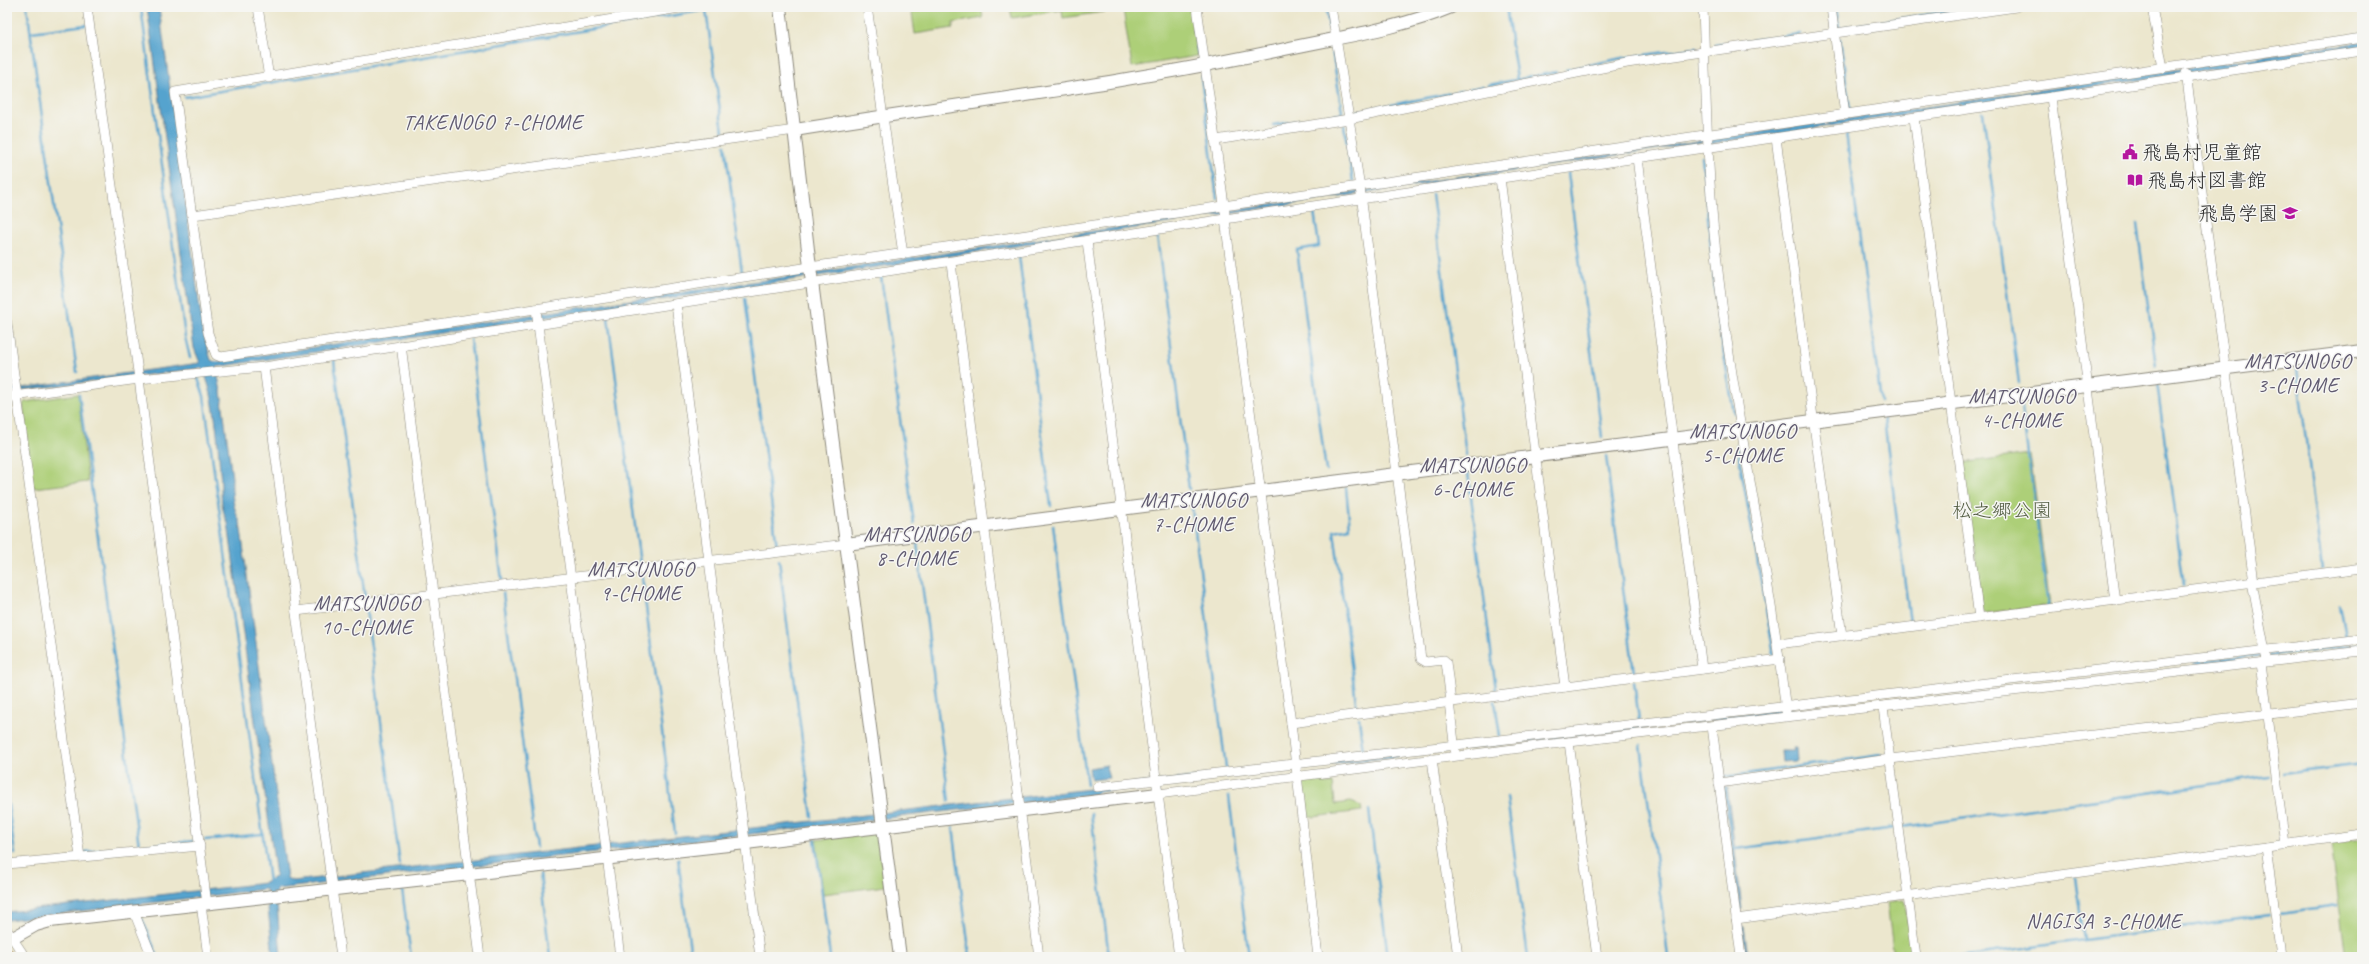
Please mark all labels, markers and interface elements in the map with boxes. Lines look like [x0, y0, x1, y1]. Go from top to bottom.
district label: TAKENOGO 7-CHOME [403, 109, 585, 135]
place label: 飛島村児童館 [2142, 140, 2262, 165]
public building icon: 飛島村児童館 [2121, 143, 2139, 161]
place label: 飛島村図書館 [2147, 168, 2267, 193]
library icon: 飛島村図書館 [2126, 171, 2144, 189]
place label: 飛島学園 [2198, 201, 2278, 226]
school or university icon: 飛島学園 [2281, 204, 2299, 222]
district label: MATSUNOGO 3-CHOME [2244, 348, 2353, 398]
district label: MATSUNOGO 4-CHOME [1968, 383, 2077, 433]
district label: MATSUNOGO 5-CHOME [1689, 418, 1798, 468]
district label: MATSUNOGO 6-CHOME [1419, 452, 1528, 502]
district label: MATSUNOGO 7-CHOME [1140, 487, 1249, 537]
park label: 松之郷公園 [1952, 498, 2052, 523]
district label: MATSUNOGO 8-CHOME [863, 521, 972, 571]
district label: MATSUNOGO 9-CHOME [587, 556, 696, 606]
district label: MATSUNOGO 10-CHOME [313, 590, 422, 640]
district label: NAGISA 3-CHOME [2026, 908, 2184, 934]

